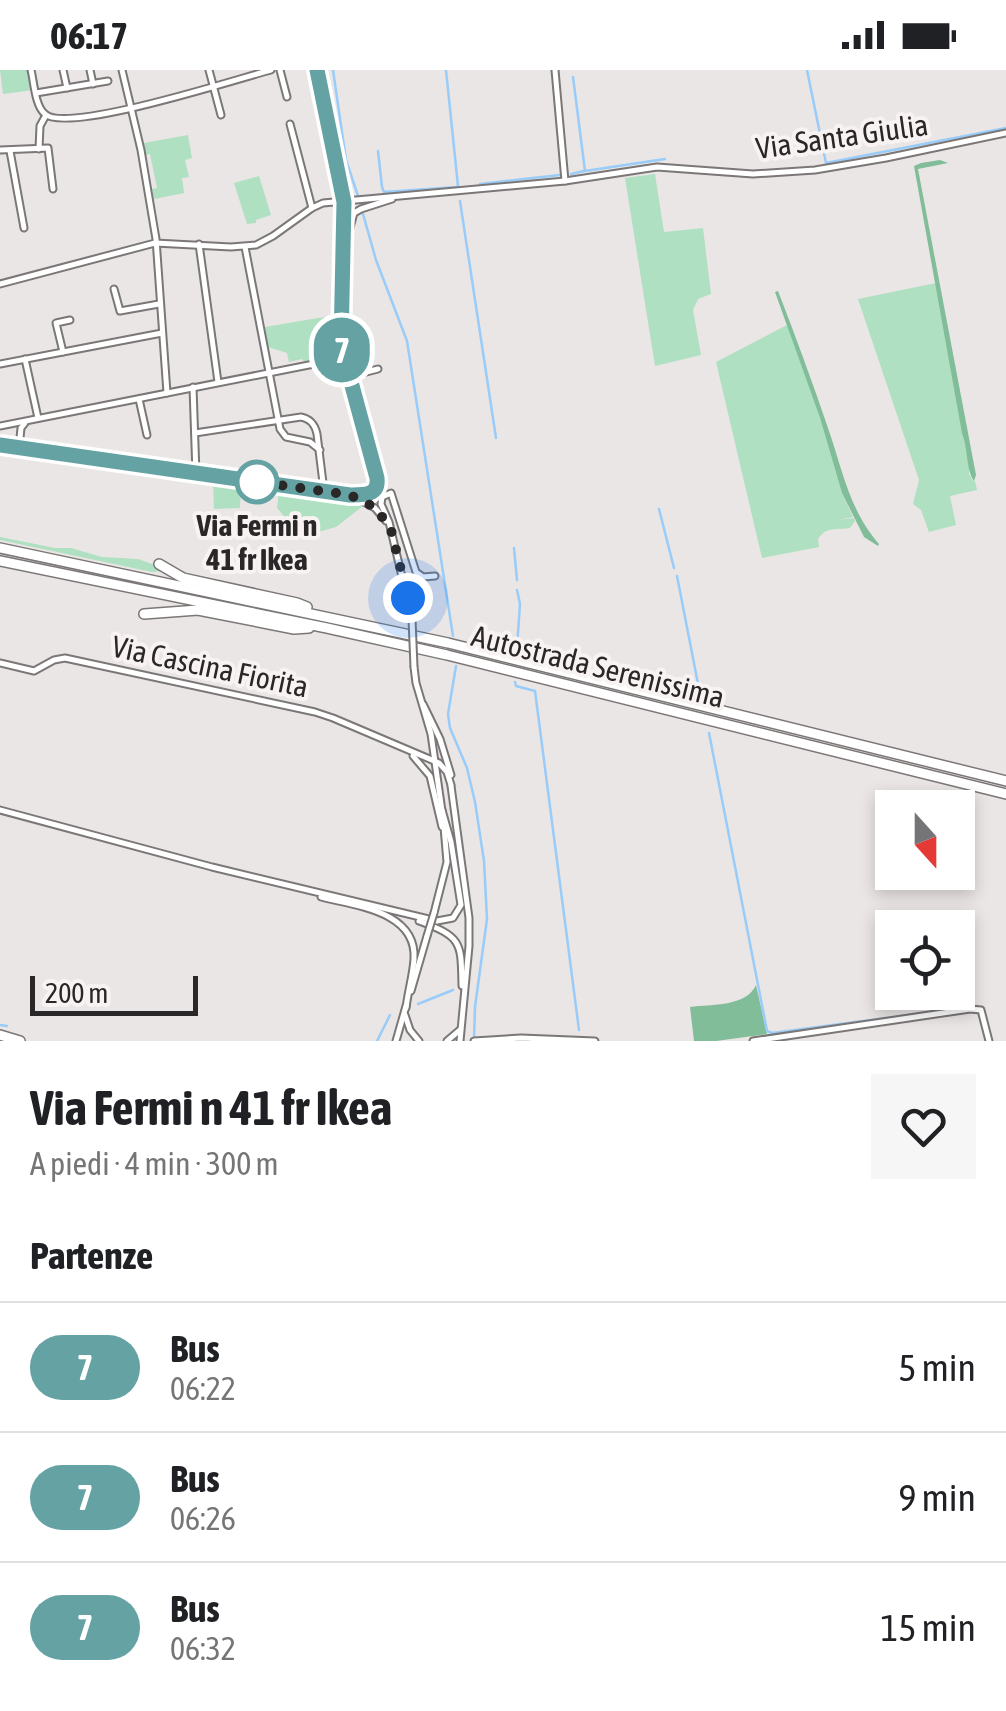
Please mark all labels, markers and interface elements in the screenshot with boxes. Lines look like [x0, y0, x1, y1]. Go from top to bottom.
text: 06:17 [50, 14, 128, 57]
street label: Via Santa Giulia [754, 107, 930, 165]
line badge: 7 [310, 318, 374, 382]
text: 7 [334, 330, 350, 370]
marker: Via Fermi n 41 fr Ikea [236, 461, 278, 503]
place label: Via Fermi n 41 fr Ikea [196, 508, 317, 576]
your location [383, 573, 433, 623]
street label: Autostrada Serenissima [468, 618, 728, 714]
street label: Via Cascina Fiorita [109, 629, 311, 703]
north arrow [875, 790, 975, 890]
map controls [875, 790, 975, 1010]
button: locate [875, 910, 975, 1010]
scale bar [30, 971, 198, 1016]
text: 200 m [45, 977, 108, 1009]
button: heart [871, 1074, 976, 1179]
text: Via Fermi n 41 fr Ikea [30, 1080, 392, 1135]
text: A piedi · 4 min · 300 m [30, 1145, 279, 1182]
text: Partenze [30, 1234, 153, 1277]
text: Bus [170, 1327, 220, 1370]
text: 5 min [898, 1346, 976, 1389]
text: 7 [77, 1347, 93, 1387]
text: 06:22 [170, 1370, 236, 1407]
text: Bus [170, 1457, 220, 1500]
text: 9 min [898, 1476, 976, 1519]
text: 7 [77, 1477, 93, 1517]
text: 06:26 [170, 1500, 236, 1537]
text: Bus [170, 1587, 220, 1630]
text: 15 min [881, 1606, 976, 1649]
text: 7 [77, 1607, 93, 1647]
text: 06:32 [170, 1630, 236, 1667]

